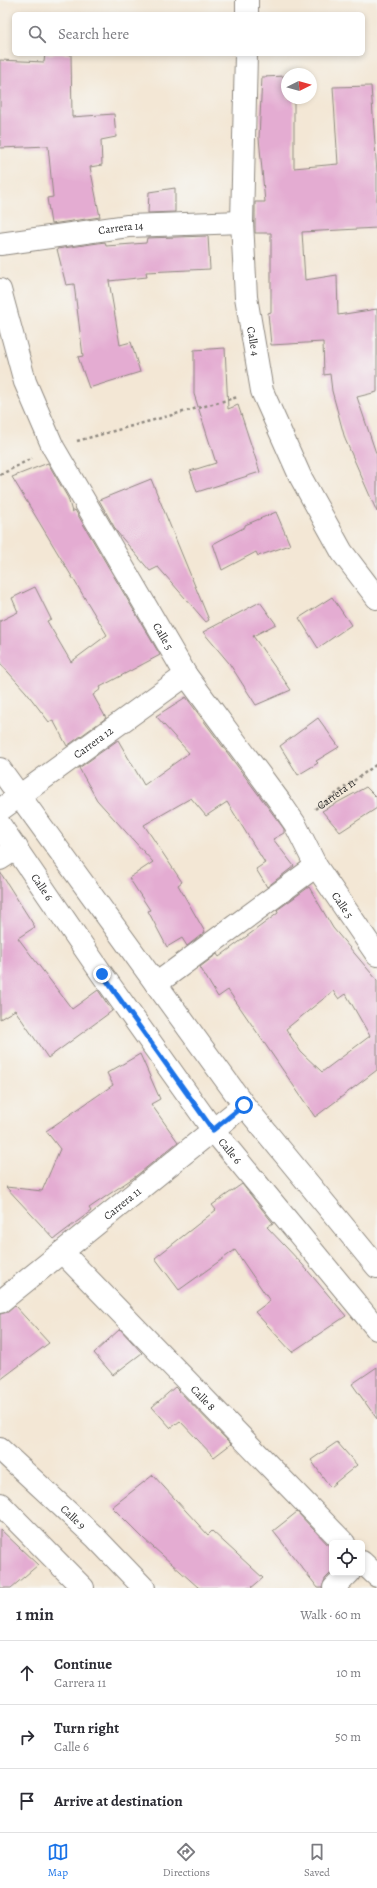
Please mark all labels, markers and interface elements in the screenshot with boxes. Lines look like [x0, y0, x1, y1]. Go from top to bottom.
search box [12, 12, 365, 56]
icon: search [26, 23, 48, 45]
text: Search here [58, 24, 129, 44]
north arrow [281, 68, 317, 104]
street label: Carrera 14 [97, 218, 144, 238]
street label: Calle 4 [243, 325, 263, 357]
street label: Calle 5 [149, 620, 177, 653]
street label: Carrera 12 [70, 723, 116, 762]
street label: Carrera 11 [314, 775, 359, 813]
street label: Calle 6 [27, 871, 57, 904]
street label: Calle 5 [328, 889, 357, 922]
route end [93, 965, 111, 983]
route start [235, 1096, 253, 1114]
street label: Calle 6 [215, 1135, 245, 1167]
street label: Carrera 11 [101, 1184, 145, 1224]
street label: Calle 8 [187, 1382, 219, 1414]
street label: Calle 9 [57, 1502, 89, 1533]
map controls [329, 1540, 365, 1576]
button: locate [329, 1540, 365, 1576]
text: 1 min [16, 1603, 54, 1626]
text: Walk · 60 m [300, 1606, 361, 1623]
text: Continue [54, 1654, 112, 1674]
icon: ahead [16, 1662, 38, 1684]
text: 10 m [336, 1664, 361, 1681]
text: Carrera 11 [54, 1674, 106, 1691]
text: Turn right [54, 1718, 119, 1738]
icon: right [16, 1726, 38, 1748]
text: 50 m [335, 1728, 361, 1745]
text: Calle 6 [54, 1738, 89, 1755]
icon: arrive [16, 1790, 38, 1812]
text: Arrive at destination [54, 1791, 183, 1811]
tab: Map [47, 1841, 69, 1880]
tab: Directions [163, 1841, 210, 1880]
tab: Saved [304, 1841, 330, 1880]

